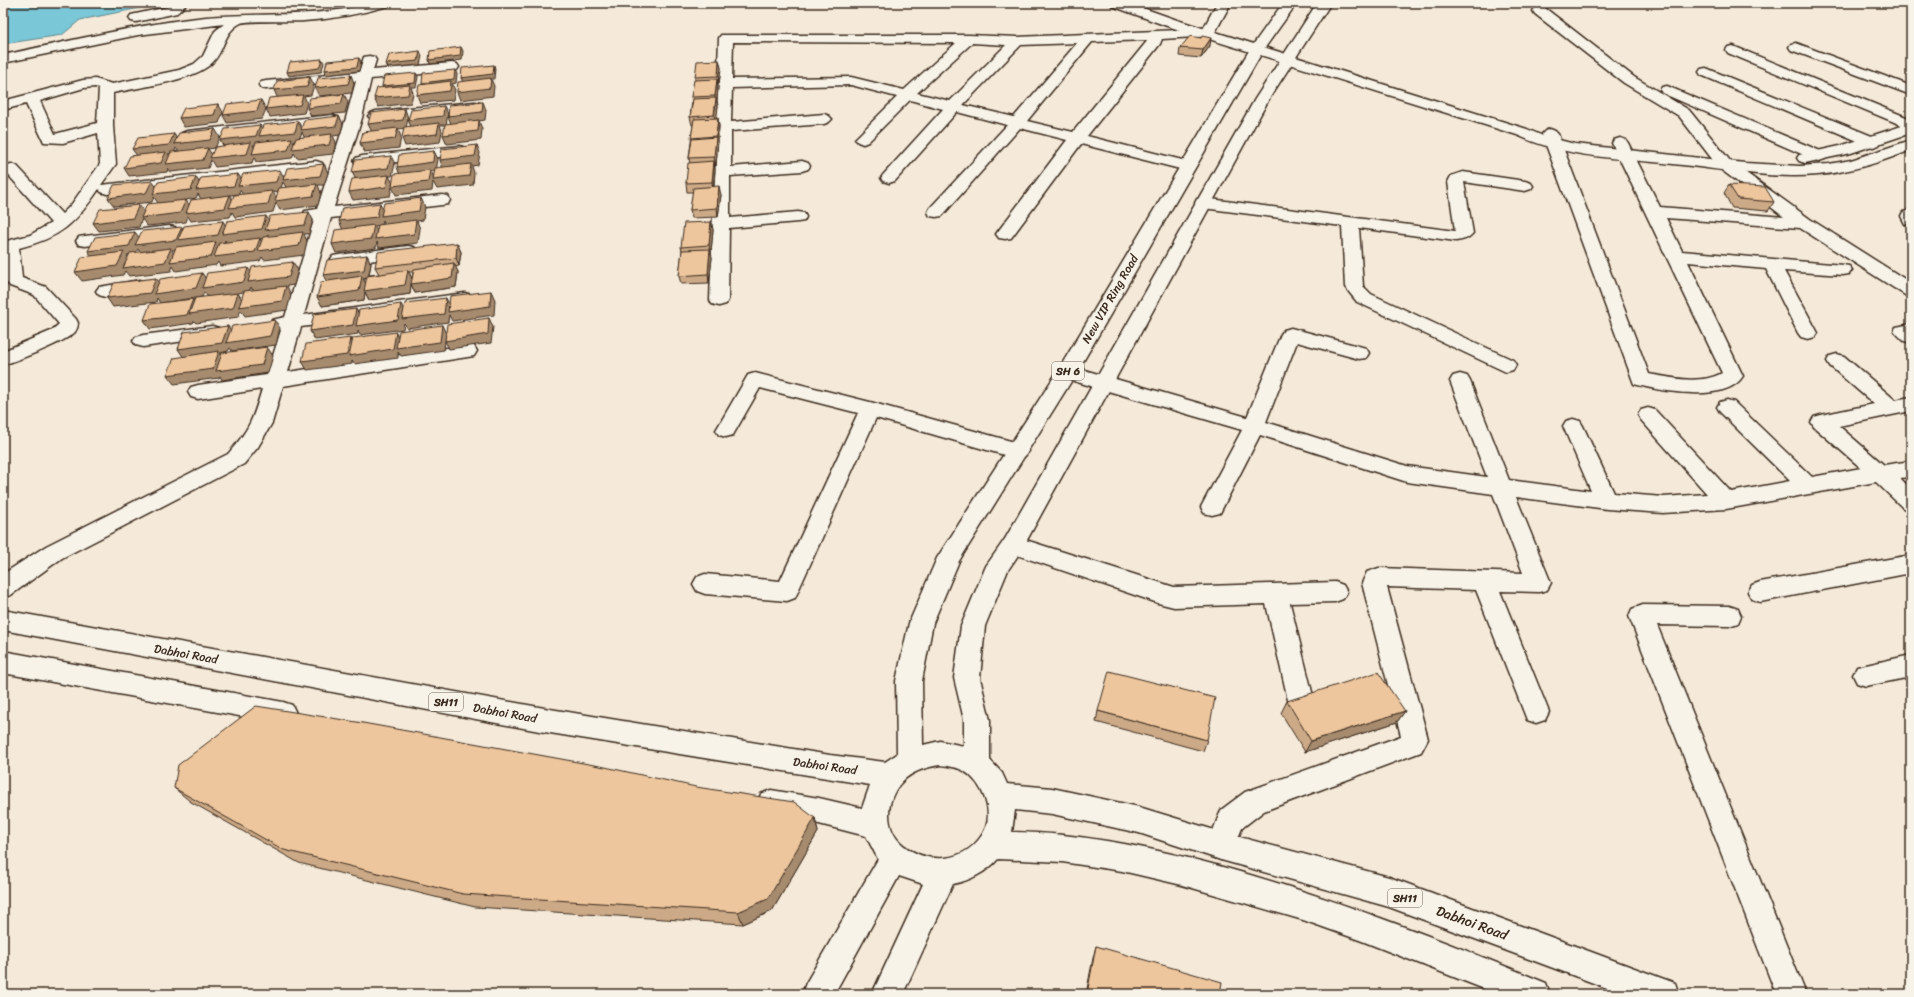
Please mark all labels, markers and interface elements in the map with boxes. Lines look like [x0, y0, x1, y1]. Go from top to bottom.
street label: New VIP Ring Road [1076, 250, 1145, 348]
road number: SH 6 [1052, 362, 1084, 380]
street label: Dabhoi Road [152, 638, 221, 671]
road number: SH11 [429, 693, 463, 711]
street label: Dabhoi Road [471, 697, 540, 730]
street label: Dabhoi Road [792, 751, 860, 782]
road number: SH11 [1388, 889, 1422, 907]
street label: Dabhoi Road [1432, 898, 1513, 948]

